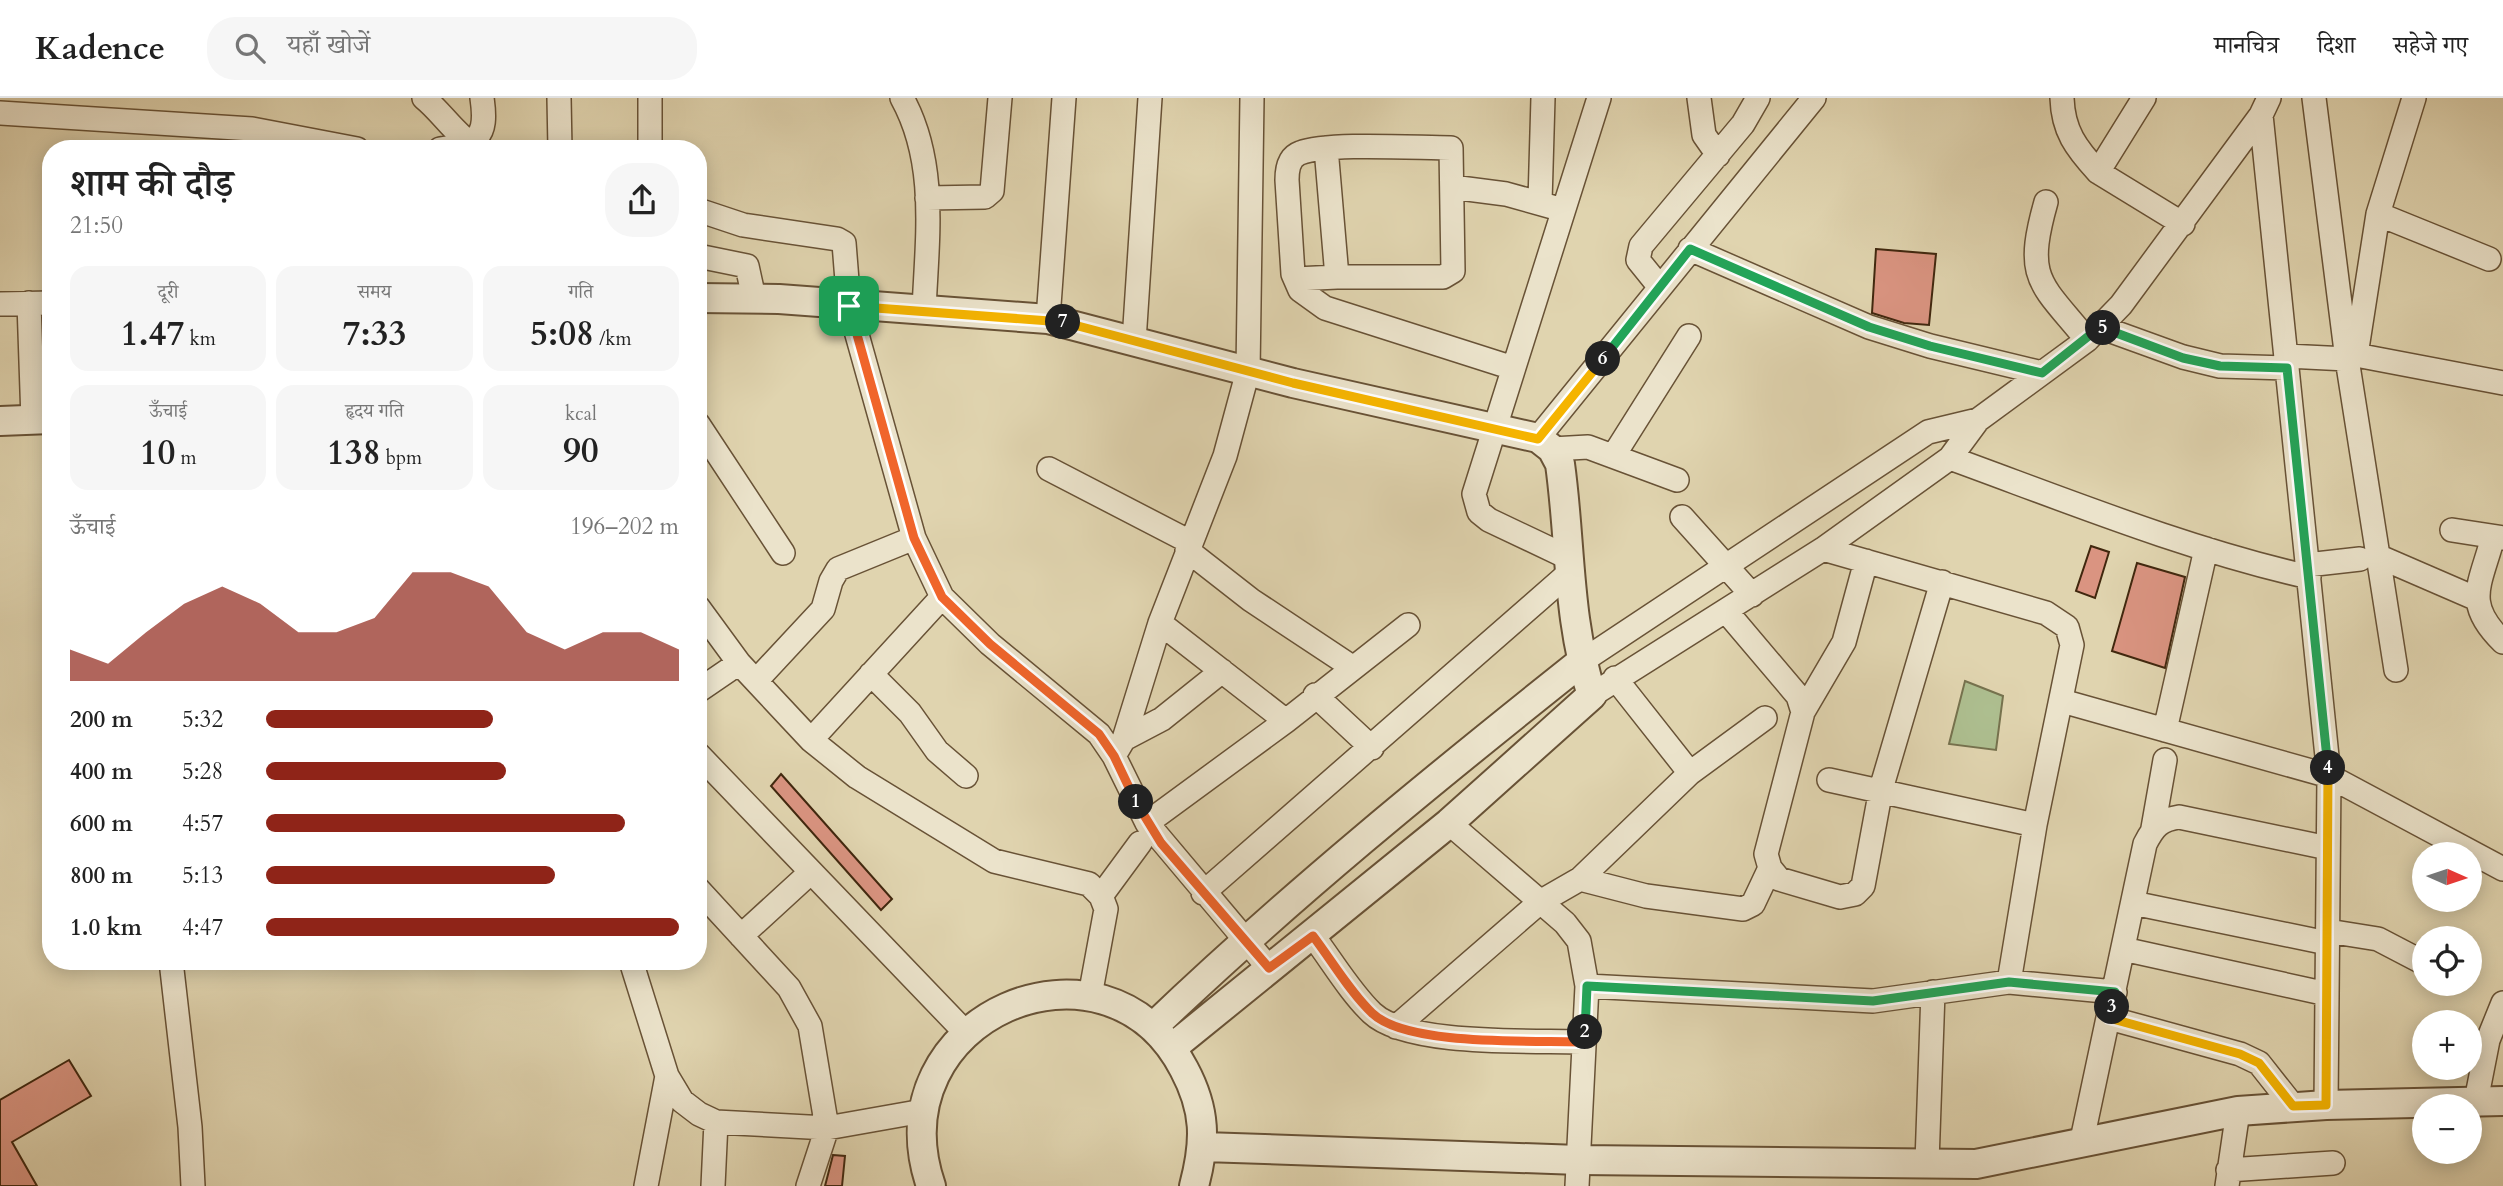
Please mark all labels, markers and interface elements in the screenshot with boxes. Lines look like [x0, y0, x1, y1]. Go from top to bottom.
search box [207, 17, 697, 80]
text: Kadence [35, 26, 165, 71]
text: यहाँ खोजें [287, 27, 370, 62]
icon: search [231, 29, 269, 67]
text: मानचित्र [2214, 29, 2279, 62]
text: दिशा [2317, 29, 2355, 62]
text: सहेजे गए [2393, 29, 2468, 62]
text: शाम की दौड़ [70, 158, 233, 210]
button: share [605, 163, 679, 237]
text: 21:50 [70, 210, 123, 241]
pin [819, 276, 879, 336]
text: दूरी [158, 279, 178, 305]
text: समय [358, 279, 391, 305]
text: गति [568, 279, 593, 305]
icon: arrive [830, 287, 868, 325]
pin: 7 [1046, 304, 1080, 340]
text: 7 [1058, 308, 1067, 334]
text: 1.47 [121, 310, 184, 358]
text: 7:33 [343, 310, 406, 358]
text: 5:08 [530, 310, 594, 358]
pin: 5 [2086, 310, 2120, 345]
text: 5 [2098, 314, 2107, 340]
text: km [184, 326, 216, 352]
text: /km [594, 326, 632, 352]
pin: 6 [1586, 342, 1620, 376]
text: 6 [1598, 345, 1607, 371]
text: ऊँचाई [149, 398, 187, 424]
text: हृदय गति [345, 398, 404, 424]
text: kcal [565, 401, 597, 427]
text: 90 [563, 427, 599, 475]
text: 10 [140, 429, 176, 477]
text: 138 [327, 429, 381, 477]
text: m [176, 445, 197, 471]
text: bpm [381, 445, 422, 471]
text: ऊँचाई [70, 511, 115, 542]
text: 196–202 m [570, 511, 679, 542]
text: 200 m [70, 704, 133, 735]
text: 5:32 [182, 704, 223, 735]
pin: 4 [2310, 750, 2346, 786]
text: 4 [2323, 754, 2332, 780]
text: 400 m [70, 756, 133, 787]
text: 5:28 [182, 756, 223, 787]
pin: 1 [1118, 784, 1154, 820]
text: 1 [1131, 788, 1140, 814]
text: 600 m [70, 808, 133, 839]
text: 4:57 [182, 808, 223, 839]
north arrow [2412, 842, 2482, 912]
map controls [2412, 842, 2482, 1164]
text: 800 m [70, 860, 133, 891]
text: 5:13 [182, 860, 223, 891]
text: 1.0 km [70, 912, 142, 943]
text: 4:47 [182, 912, 223, 943]
button: locate [2412, 926, 2482, 996]
pin: 3 [2094, 990, 2130, 1024]
text: 3 [2107, 993, 2116, 1019]
button: + [2412, 1010, 2482, 1080]
pin: 2 [1568, 1014, 1602, 1049]
text: 2 [1580, 1018, 1589, 1044]
button: − [2412, 1094, 2482, 1164]

